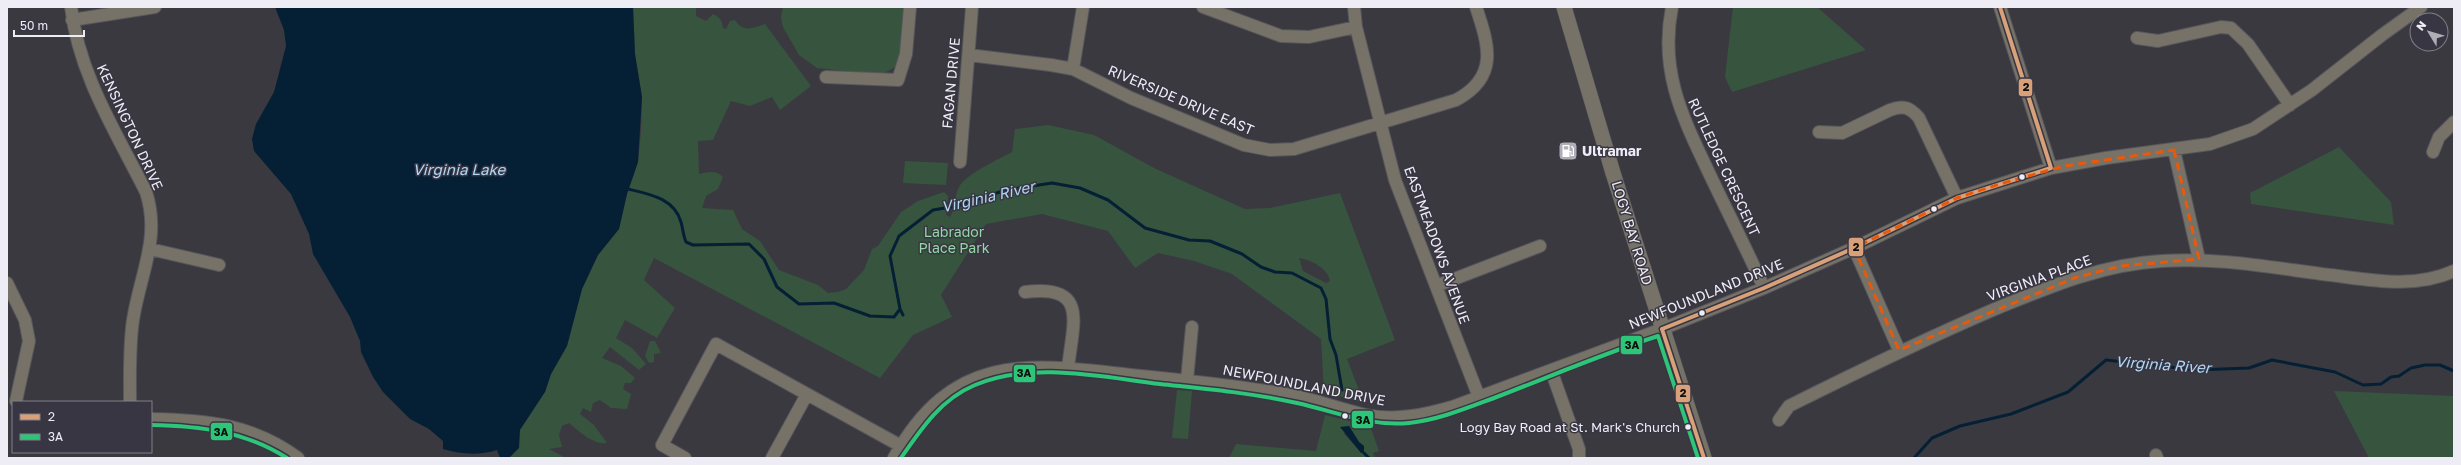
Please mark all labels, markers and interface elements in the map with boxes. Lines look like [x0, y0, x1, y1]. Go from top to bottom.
scale bar [14, 12, 84, 38]
north arrow [2409, 12, 2449, 52]
text: 50 m [20, 18, 48, 33]
text: N [2413, 18, 2428, 33]
street label: FAGAN DRIVE [938, 37, 963, 129]
street label: KENSINGTON DRIVE [94, 61, 167, 192]
street label: RIVERSIDE DRIVE EAST [1106, 61, 1257, 138]
line badge: 2 [2018, 78, 2033, 97]
text: 2 [2023, 80, 2030, 93]
street label: RUTLEDGE CRESCENT [1685, 95, 1764, 239]
fuel station icon: Ultramar [1557, 140, 1579, 162]
place label: Ultramar [1582, 142, 1642, 159]
water label: Virginia Lake [413, 160, 507, 179]
street label: EASTMEADOWS AVENUE [1401, 164, 1474, 326]
unlabelled marker [2017, 172, 2027, 182]
water label: Virginia River [939, 176, 1039, 216]
street label: LOGY BAY ROAD [1609, 179, 1656, 287]
unlabelled marker [1929, 204, 1939, 214]
park label: Labrador Place Park [918, 223, 990, 256]
line badge: 2 [1848, 237, 1864, 257]
text: 2 [1853, 240, 1860, 253]
street label: VIRGINIA PLACE [1984, 251, 2094, 304]
street label: NEWFOUNDLAND DRIVE [1626, 255, 1786, 332]
unlabelled marker [1697, 308, 1707, 318]
line badge: 3A [1620, 335, 1643, 355]
text: 3A [1625, 338, 1639, 351]
water label: Virginia River [2115, 352, 2213, 377]
street label: NEWFOUNDLAND DRIVE [1221, 360, 1387, 409]
line badge: 3A [1013, 364, 1036, 383]
text: 3A [1017, 366, 1031, 379]
line badge: 2 [1675, 384, 1691, 403]
text: 2 [1680, 386, 1687, 399]
legend [12, 401, 152, 453]
text: 2 [48, 409, 55, 424]
line badge: 3A [1351, 410, 1374, 429]
unlabelled marker [1340, 411, 1350, 421]
text: 3A [1356, 413, 1370, 426]
place label: Logy Bay Road at St. Mark's Church [1460, 419, 1680, 435]
line badge: 3A [210, 422, 233, 441]
marker: Logy Bay Road at St. Mark's Church [1683, 422, 1693, 432]
text: 3A [214, 425, 228, 438]
text: 3A [48, 429, 63, 444]

